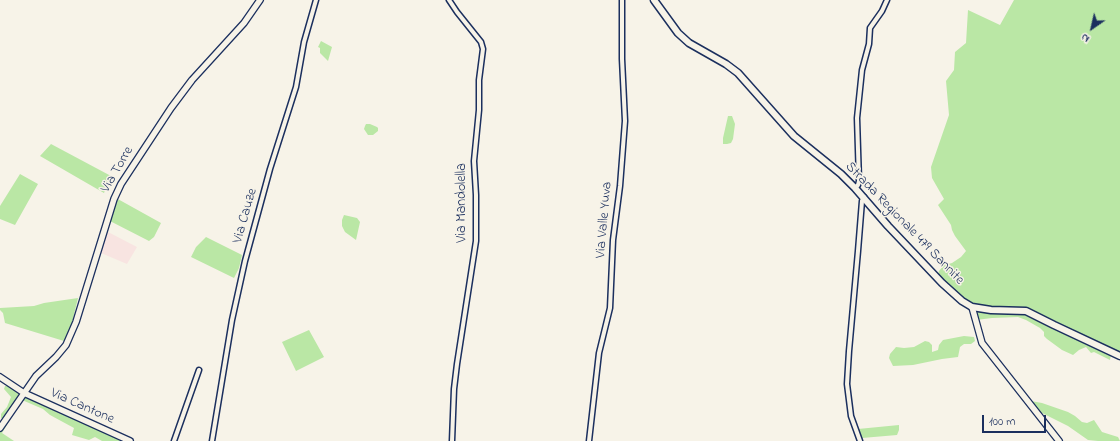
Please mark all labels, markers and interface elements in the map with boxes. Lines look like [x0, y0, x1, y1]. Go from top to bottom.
north arrow [1072, 8, 1112, 48]
text: N [1078, 29, 1093, 47]
street label: Via Torre [98, 144, 138, 196]
street label: Strada Regionale 479 Sannite [841, 159, 967, 289]
street label: Via Mandolella [455, 163, 471, 243]
street label: Via Valle Yuva [593, 181, 617, 259]
street label: Via Cauze [230, 187, 262, 245]
street label: Via Cantone [47, 385, 117, 429]
scale bar [984, 407, 1048, 433]
text: 100 m [989, 413, 1016, 431]

